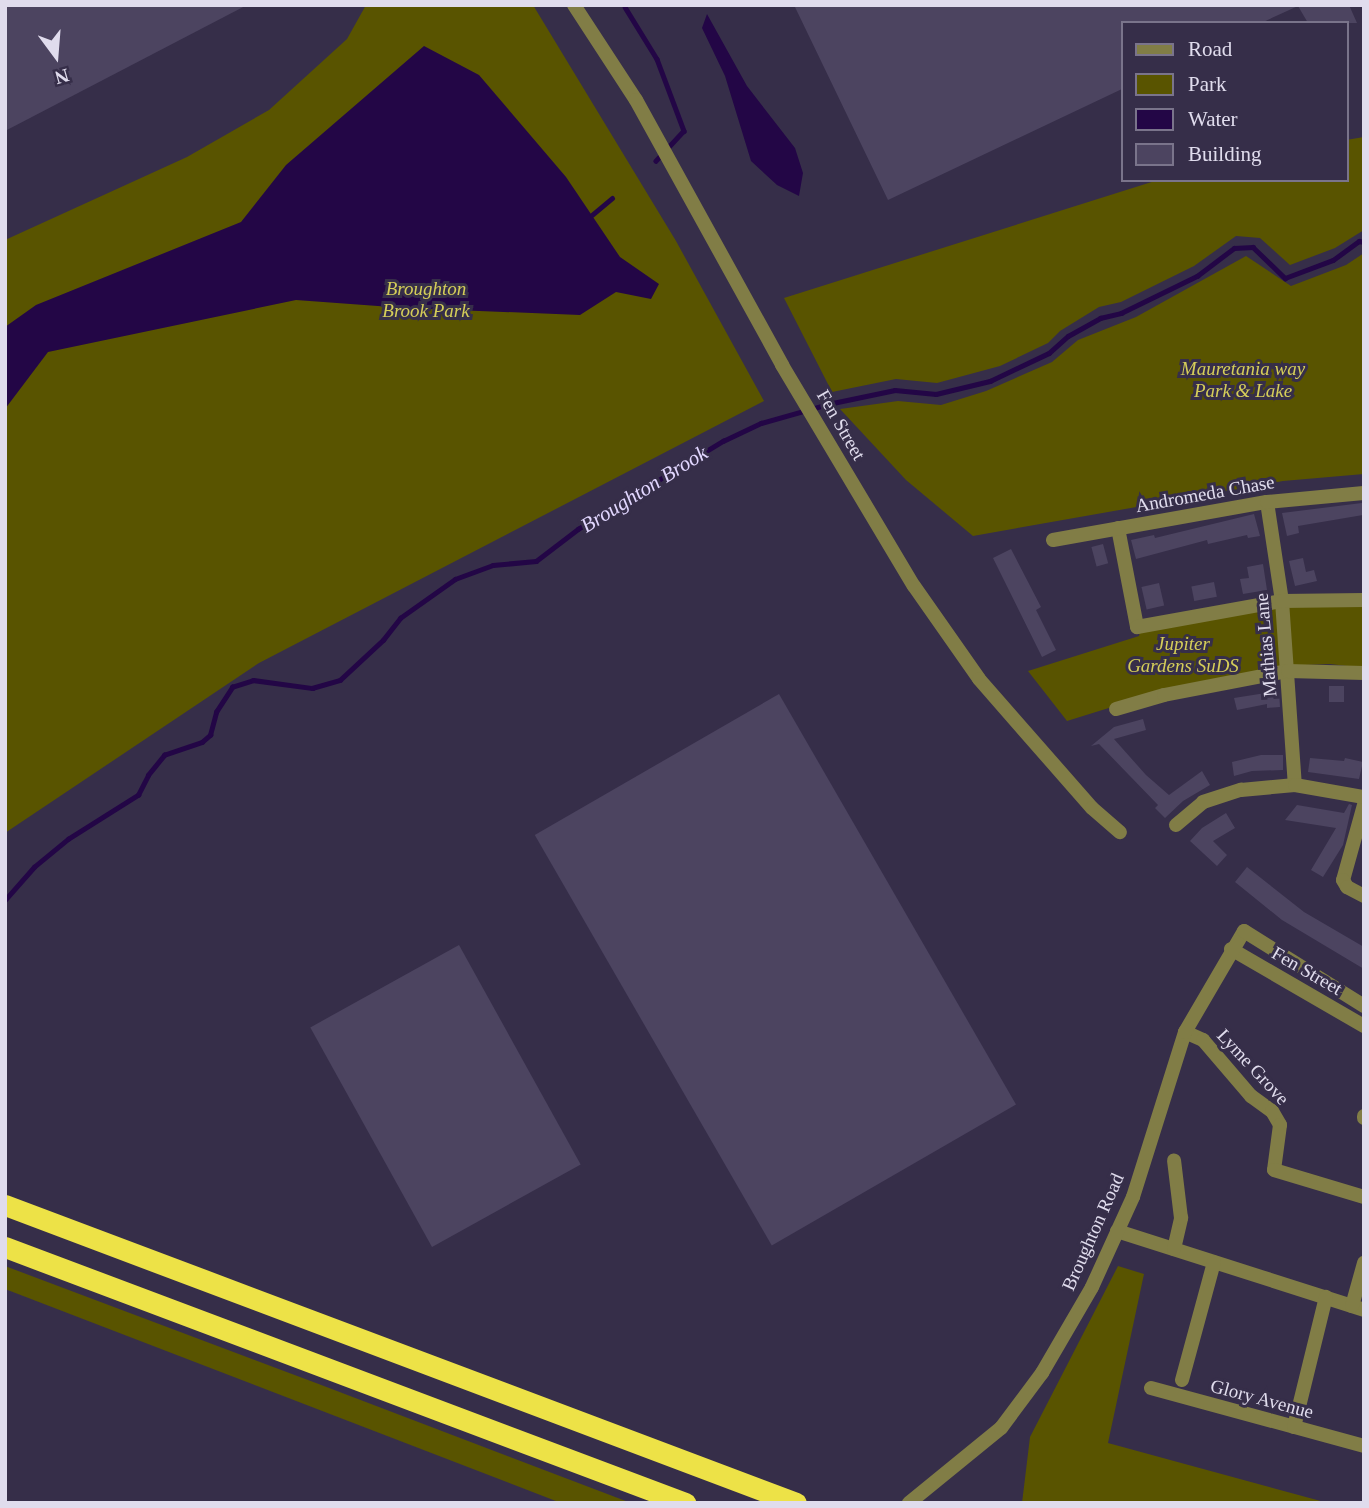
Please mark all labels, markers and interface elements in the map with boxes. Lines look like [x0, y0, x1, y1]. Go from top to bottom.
north arrow [21, 21, 91, 91]
legend [1120, 21, 1348, 182]
text: Road [1188, 37, 1232, 61]
text: N [52, 65, 71, 89]
text: Park [1188, 72, 1227, 96]
text: Water [1188, 107, 1238, 131]
text: Building [1188, 142, 1262, 166]
park label: Broughton Brook Park [382, 278, 470, 322]
park label: Mauretania way Park & Lake [1181, 358, 1305, 402]
street label: Fen Street [812, 386, 870, 464]
water label: Broughton Brook [576, 440, 712, 538]
street label: Andromeda Chase [1134, 471, 1276, 517]
street label: Mathias Lane [1250, 592, 1282, 698]
park label: Jupiter Gardens SuDS [1127, 633, 1239, 677]
street label: Fen Street [1268, 942, 1346, 1000]
street label: Lyme Grove [1212, 1024, 1294, 1110]
street label: Broughton Road [1057, 1170, 1129, 1294]
street label: Glory Avenue [1207, 1374, 1317, 1424]

